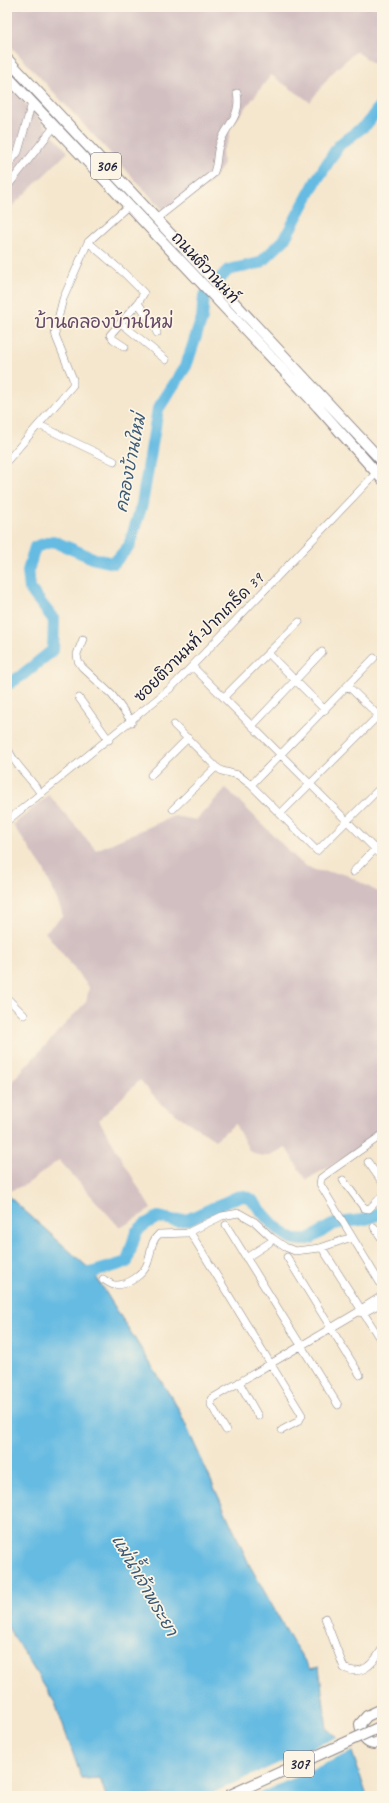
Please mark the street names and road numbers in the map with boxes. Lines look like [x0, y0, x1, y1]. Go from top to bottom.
road number: 306 [91, 153, 121, 179]
street label: ถนนติวานนท์ [167, 226, 245, 308]
street label: ซอยติวานนท์-ปากเกร็ด 39 [128, 566, 269, 707]
road number: 307 [284, 1751, 314, 1777]

